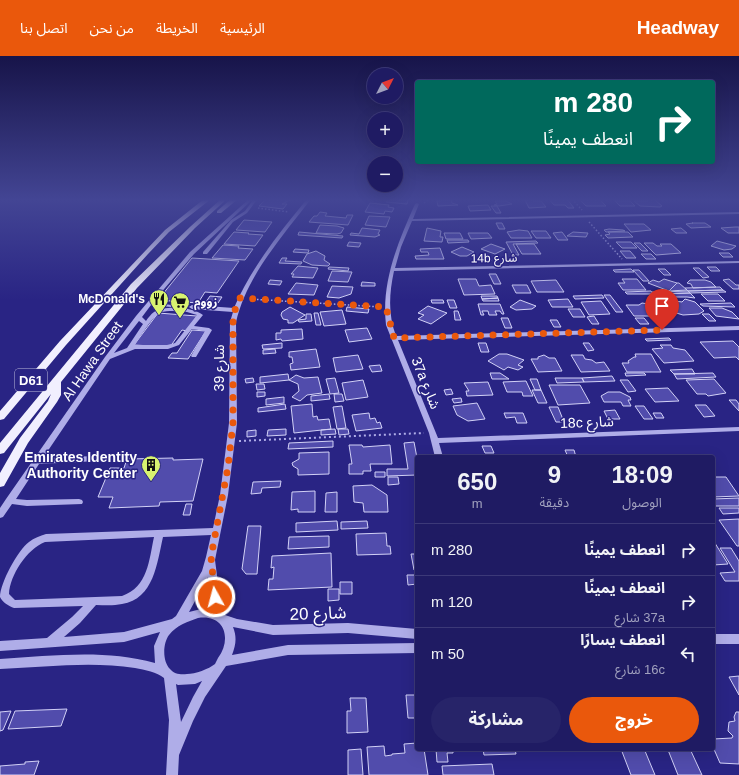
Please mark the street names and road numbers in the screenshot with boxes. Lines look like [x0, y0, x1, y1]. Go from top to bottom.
street label: 14b شارع [471, 251, 518, 267]
street label: Al Hawa Street [59, 318, 125, 404]
street label: شارع 39 [211, 345, 230, 391]
street label: 37a شارع [406, 355, 444, 412]
road number: D61 [15, 369, 47, 391]
street label: 18c شارع [560, 413, 614, 434]
street label: شارع 20 [289, 603, 347, 627]

